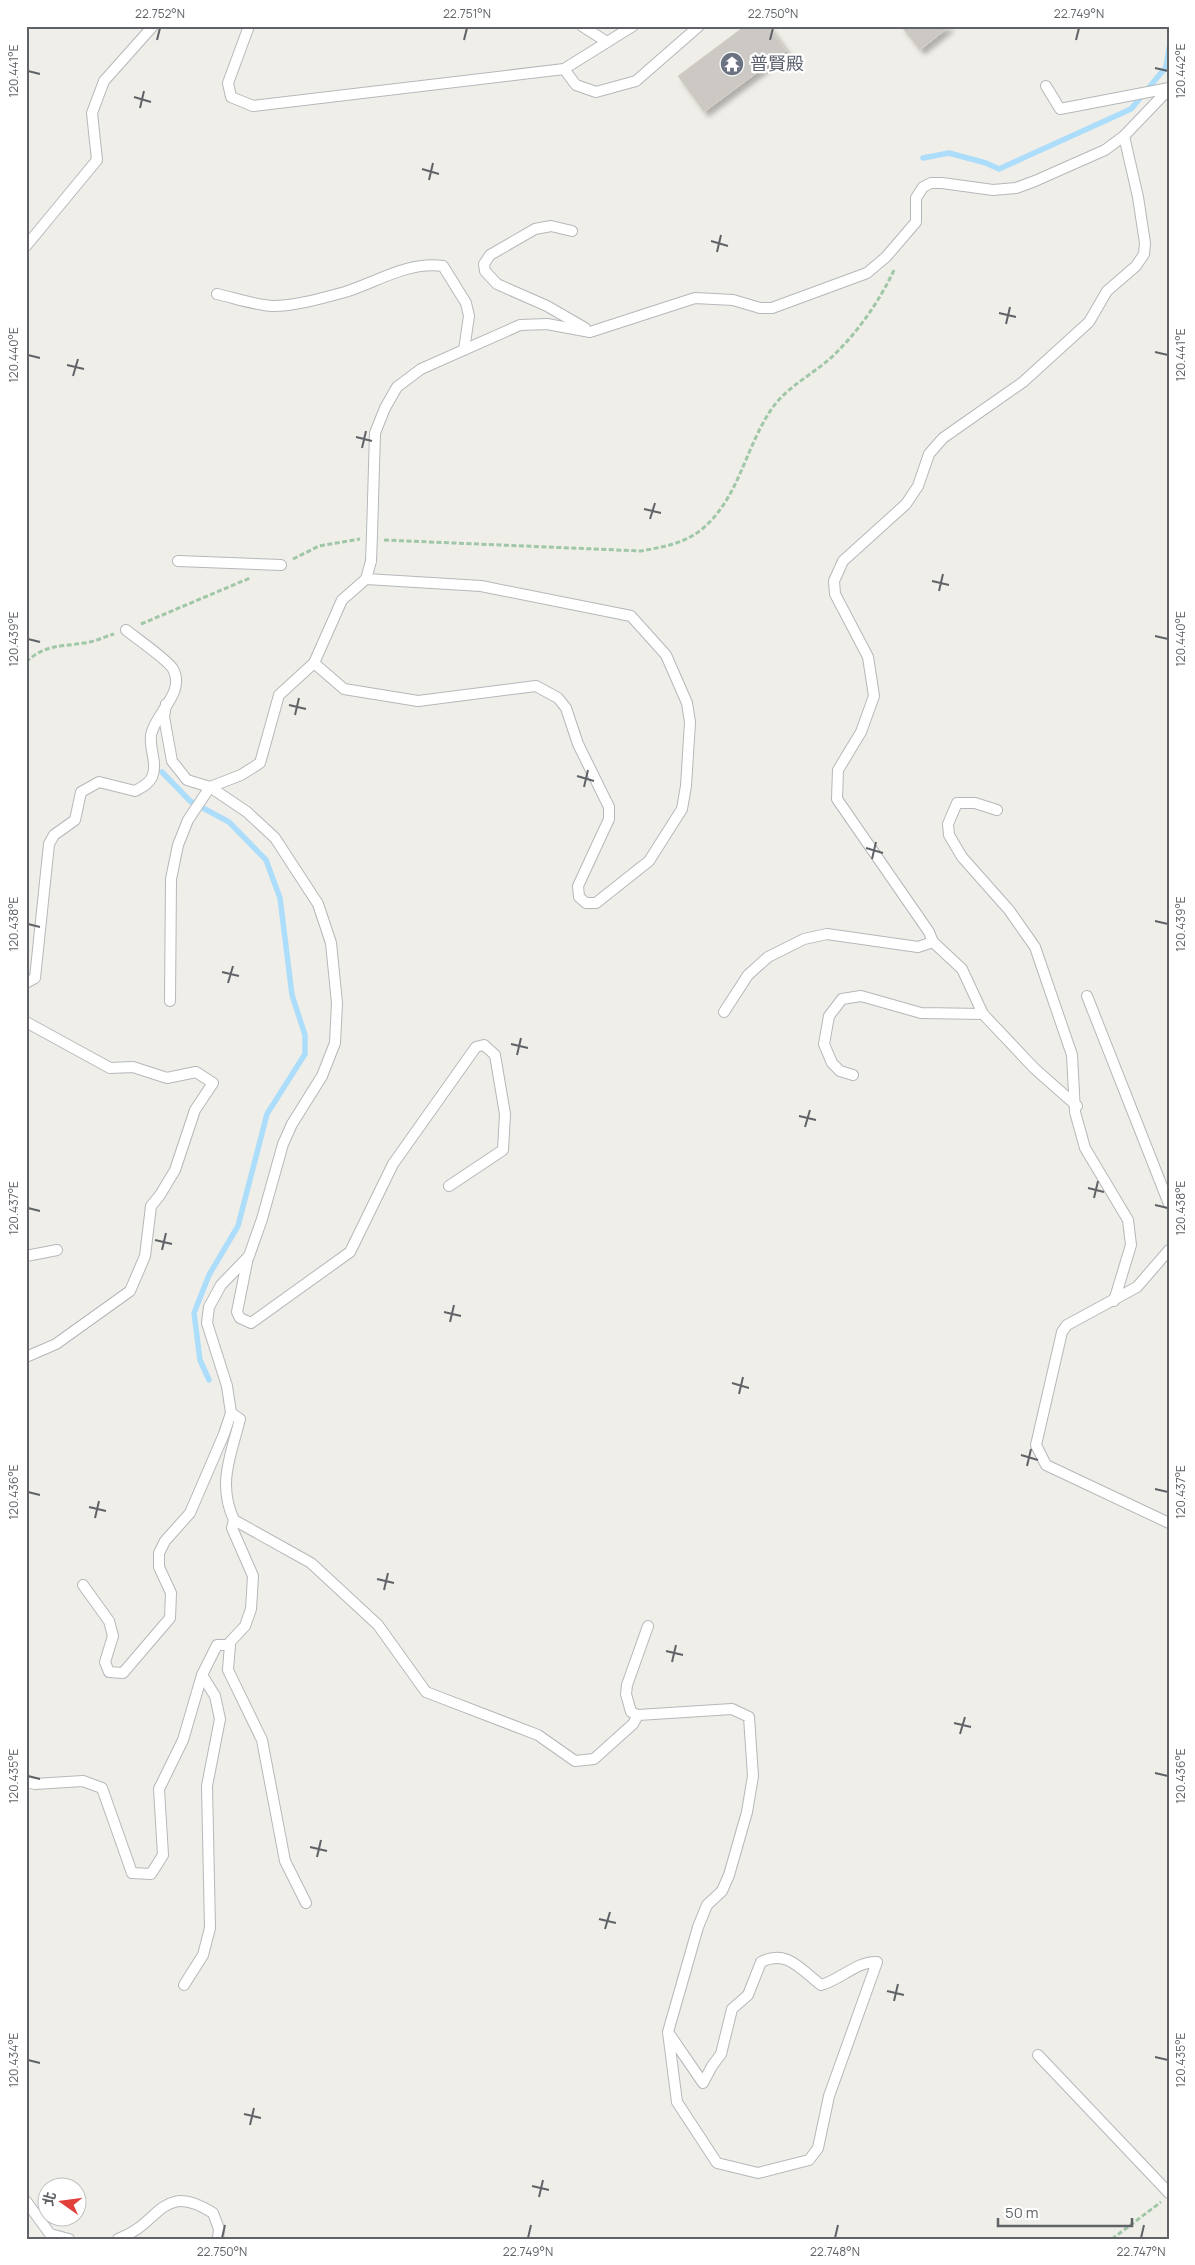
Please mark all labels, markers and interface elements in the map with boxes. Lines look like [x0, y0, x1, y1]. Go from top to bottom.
text: 22.752°N [135, 5, 185, 22]
text: 22.751°N [443, 5, 491, 22]
text: 22.750°N [748, 5, 798, 22]
text: 22.749°N [1054, 5, 1104, 22]
text: 120.442°E [1172, 43, 1189, 99]
text: 120.441°E [5, 44, 22, 98]
temple icon: 普賢殿 [719, 51, 745, 77]
place label: 普賢殿 [750, 51, 804, 75]
text: 120.440°E [5, 327, 22, 383]
text: 120.441°E [1172, 328, 1189, 382]
text: 120.439°E [5, 611, 22, 667]
text: 120.440°E [1172, 611, 1189, 667]
text: 120.438°E [5, 896, 22, 951]
text: 120.439°E [1172, 896, 1189, 952]
text: 120.438°E [1172, 1180, 1189, 1235]
text: 120.437°E [5, 1181, 22, 1235]
text: 120.436°E [5, 1464, 22, 1520]
text: 120.437°E [1172, 1465, 1189, 1519]
text: 120.435°E [5, 1748, 22, 1803]
text: 120.436°E [1172, 1748, 1189, 1804]
text: 120.434°E [5, 2032, 22, 2087]
text: 120.435°E [1172, 2032, 1189, 2087]
north arrow [38, 2178, 88, 2228]
text: 北 [38, 2190, 60, 2208]
scale bar [998, 2195, 1131, 2227]
text: 50 m [1005, 2202, 1039, 2223]
text: 22.750°N [197, 2243, 247, 2260]
text: 22.749°N [503, 2243, 553, 2260]
text: 22.748°N [810, 2243, 860, 2260]
text: 22.747°N [1117, 2243, 1165, 2260]

